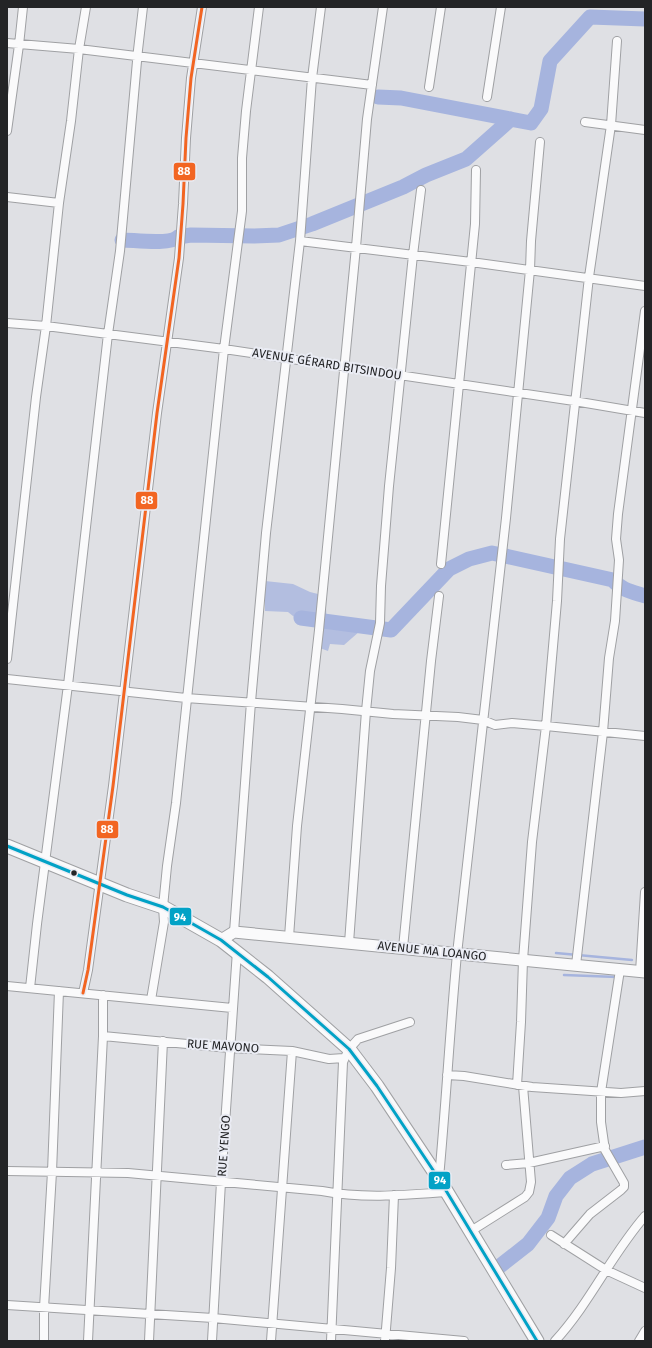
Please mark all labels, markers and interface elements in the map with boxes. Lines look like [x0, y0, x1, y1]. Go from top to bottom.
line badge: 88 [173, 162, 196, 181]
text: 88 [178, 165, 191, 178]
street label: AVENUE GÉRARD BITSINDOU [251, 344, 403, 383]
line badge: 88 [135, 491, 158, 510]
text: 88 [141, 494, 154, 507]
line badge: 88 [96, 820, 119, 839]
text: 88 [101, 823, 114, 836]
unlabelled marker [69, 868, 79, 878]
line badge: 94 [169, 907, 192, 926]
text: 94 [174, 911, 186, 924]
street label: AVENUE MA LOANGO [377, 938, 487, 964]
street label: RUE MAVONO [187, 1036, 259, 1056]
street label: RUE YENGO [215, 1115, 233, 1177]
line badge: 94 [428, 1171, 451, 1190]
text: 94 [434, 1174, 446, 1187]

